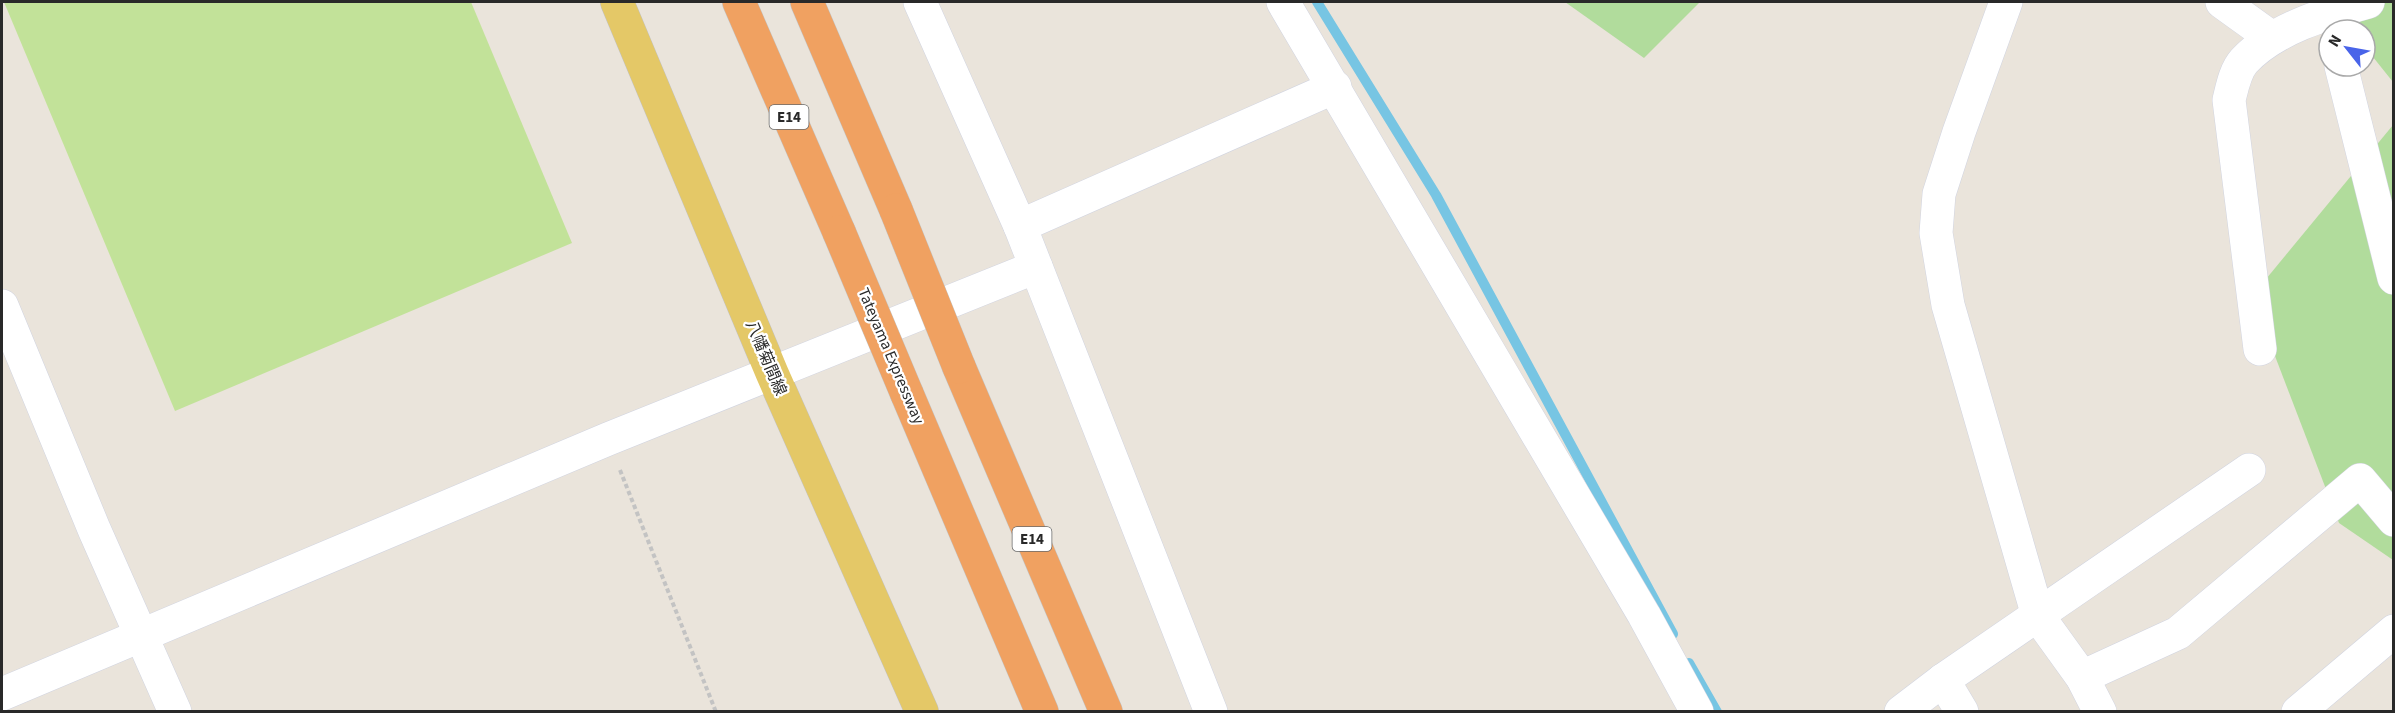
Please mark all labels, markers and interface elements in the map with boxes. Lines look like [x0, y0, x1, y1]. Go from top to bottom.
north arrow [2317, 18, 2377, 78]
text: N [2323, 31, 2347, 51]
road number: E14 [770, 105, 808, 129]
street label: Tateyama Expressway [852, 285, 930, 428]
street label: 八幡菊間線 [740, 317, 792, 399]
road number: E14 [1012, 527, 1052, 551]

